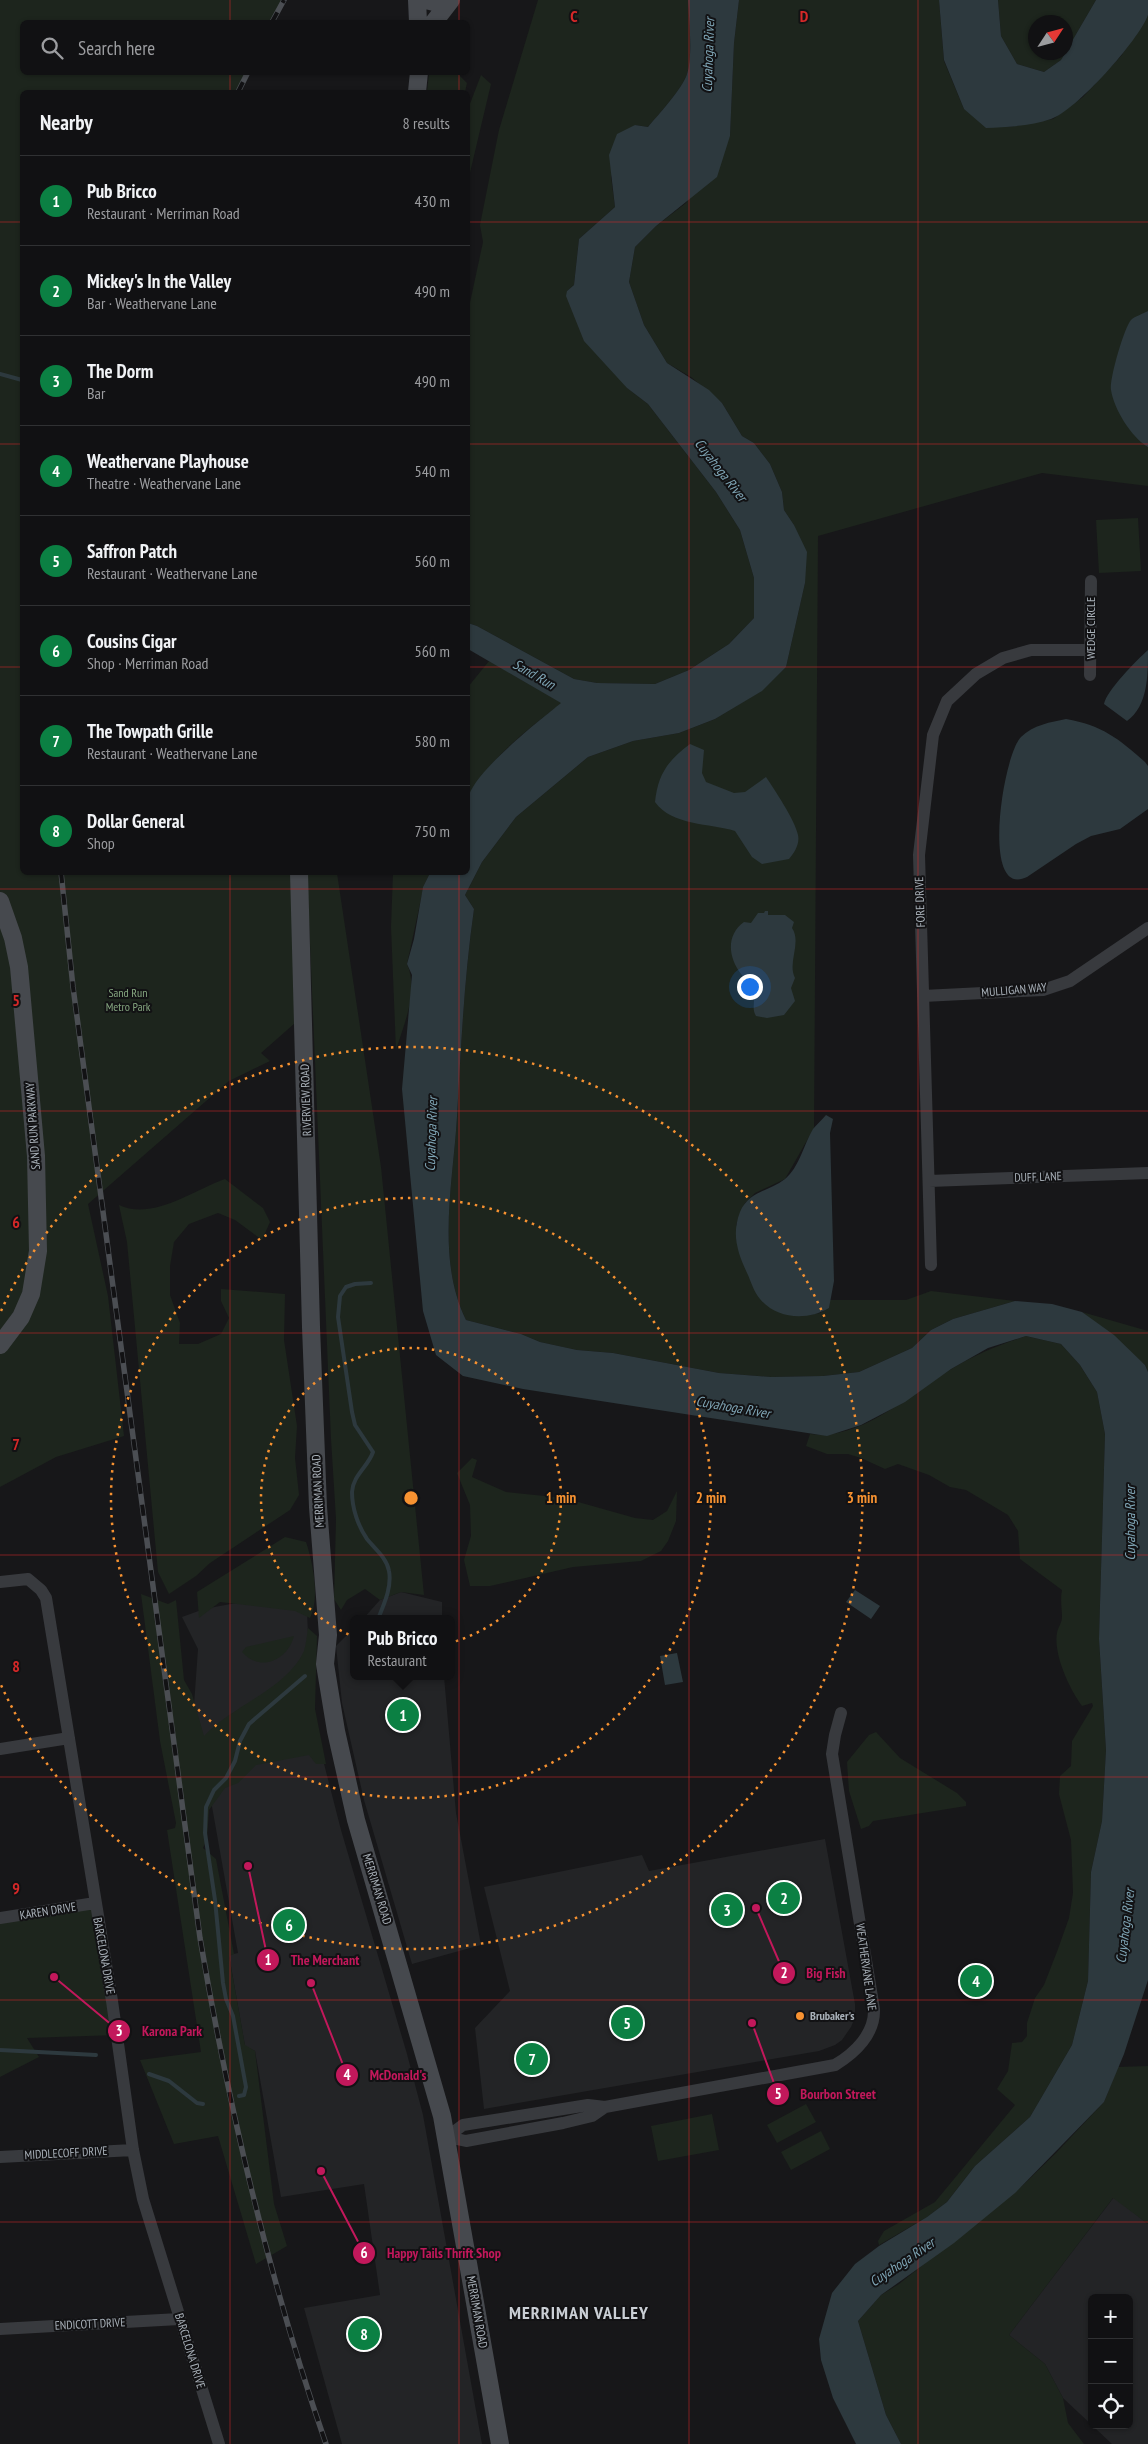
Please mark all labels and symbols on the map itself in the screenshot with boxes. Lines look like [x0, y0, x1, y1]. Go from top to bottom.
text: C [570, 6, 578, 26]
text: D [800, 6, 809, 26]
water label: Cuyahoga River [698, 15, 718, 93]
north arrow [1028, 15, 1073, 60]
water label: Cuyahoga River [691, 435, 752, 507]
street label: WEDGE CIRCLE [1083, 597, 1098, 659]
water label: Sand Run [510, 655, 559, 694]
street label: FORE DRIVE [911, 876, 928, 928]
your location [737, 974, 763, 1000]
street label: MULLIGAN WAY [981, 979, 1048, 1000]
park label: Sand Run Metro Park [106, 985, 151, 1014]
text: 5 [12, 990, 20, 1010]
street label: RIVERVIEW ROAD [297, 1064, 314, 1136]
street label: SAND RUN PARKWAY [22, 1081, 43, 1170]
water label: Cuyahoga River [421, 1094, 441, 1172]
street label: DUFF LANE [1014, 1168, 1062, 1185]
text: 6 [12, 1212, 20, 1232]
water label: Cuyahoga River [695, 1392, 774, 1423]
text: 7 [12, 1434, 20, 1454]
street label: MERRIMAN ROAD [308, 1454, 327, 1528]
water label: Cuyahoga River [1121, 1483, 1139, 1560]
text: 1 min [546, 1488, 576, 1507]
text: 2 min [696, 1488, 726, 1507]
text: 3 min [847, 1488, 877, 1507]
centre of rings [402, 1489, 420, 1507]
text: 8 [12, 1656, 20, 1676]
pin: 1 [387, 1696, 419, 1734]
street label: MERRIMAN ROAD [360, 1852, 395, 1926]
text: 9 [12, 1878, 20, 1898]
pin: 2 [768, 1879, 800, 1917]
water label: Cuyahoga River [1112, 1886, 1139, 1964]
pin: 3 [711, 1891, 743, 1929]
street label: KAREN DRIVE [19, 1899, 77, 1922]
pin: 6 [273, 1906, 305, 1944]
street label: BARCELONA DRIVE [90, 1916, 119, 1996]
street label: WEATHERVANE LANE [853, 1922, 880, 2011]
callout: The Merchant [256, 1945, 369, 1974]
text: 1 [264, 1950, 272, 1969]
text: The Merchant [291, 1951, 359, 1969]
callout: Big Fish [771, 1958, 855, 1987]
pin: 4 [960, 1962, 992, 2000]
text: 2 [780, 1963, 788, 1982]
text: Big Fish [806, 1964, 846, 1982]
pin: 5 [611, 2004, 643, 2042]
place label: Brubaker's [810, 2008, 855, 2023]
marker: Brubaker's [794, 2010, 806, 2022]
callout: Karona Park [107, 2016, 212, 2045]
text: 3 [115, 2021, 123, 2040]
text: Karona Park [142, 2022, 202, 2040]
pin: 7 [516, 2040, 548, 2078]
callout: McDonald's [334, 2060, 436, 2089]
text: 4 [343, 2065, 351, 2084]
text: McDonald's [370, 2066, 426, 2084]
callout: Bourbon Street [765, 2079, 886, 2108]
text: 5 [774, 2084, 782, 2103]
text: Bourbon Street [800, 2085, 876, 2103]
street label: MIDDLECOFF DRIVE [24, 2143, 108, 2162]
water label: Cuyahoga River [866, 2232, 940, 2290]
callout: Happy Tails Thrift Shop [351, 2238, 511, 2267]
text: 6 [360, 2243, 368, 2262]
text: Happy Tails Thrift Shop [387, 2244, 501, 2262]
street label: MERRIMAN ROAD [464, 2275, 491, 2349]
district label: MERRIMAN VALLEY [509, 2301, 649, 2324]
street label: BARCELONA DRIVE [172, 2311, 209, 2390]
street label: ENDICOTT DRIVE [54, 2314, 126, 2333]
pin: 8 [348, 2315, 380, 2353]

